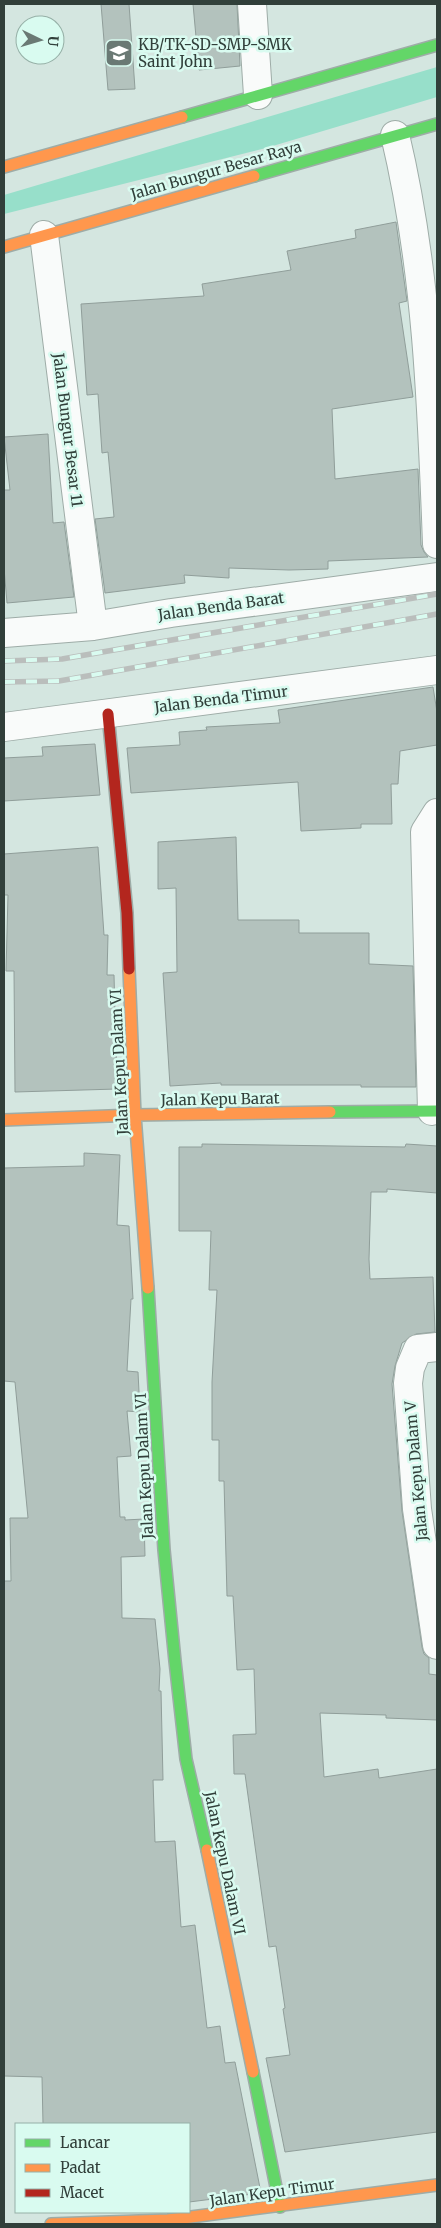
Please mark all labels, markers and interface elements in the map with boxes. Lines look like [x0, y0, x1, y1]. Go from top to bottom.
north arrow [15, 15, 65, 65]
text: U [43, 35, 62, 48]
place label: KB/TK-SD-SMP-SMK Saint John [138, 35, 292, 71]
school or university icon: KB/TK-SD-SMP-SMK Saint John [104, 38, 134, 68]
street label: Jalan Bungur Besar Raya [128, 137, 304, 204]
street label: Jalan Bungur Besar 11 [49, 351, 87, 508]
street label: Jalan Benda Barat [156, 588, 285, 624]
street label: Jalan Benda Timur [152, 681, 289, 717]
street label: Jalan Kepu Dalam VI [106, 988, 132, 1137]
street label: Jalan Kepu Barat [159, 1088, 280, 1110]
street label: Jalan Kepu Dalam VI [131, 1392, 157, 1541]
street label: Jalan Kepu Dalam V [400, 1399, 432, 1543]
street label: Jalan Kepu Dalam VI [200, 1788, 250, 1937]
legend [15, 2123, 190, 2213]
text: Lancar [60, 2133, 110, 2152]
text: Padat [60, 2158, 101, 2177]
street label: Jalan Kepu Timur [207, 2174, 336, 2210]
text: Macet [60, 2183, 104, 2202]

